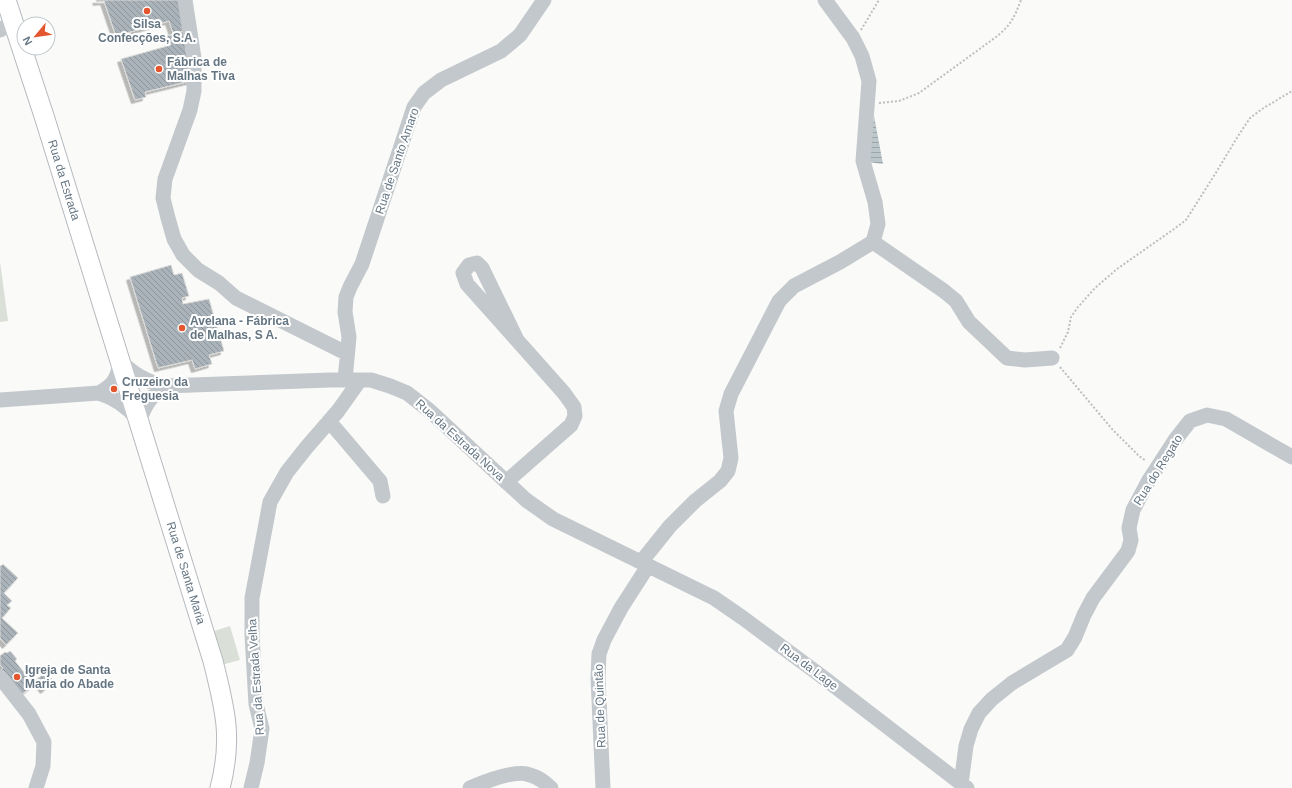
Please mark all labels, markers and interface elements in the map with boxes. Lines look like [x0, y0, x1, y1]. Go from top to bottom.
marker: Silsa Confecções, S.A. [142, 6, 152, 16]
north arrow [16, 16, 56, 56]
place label: Silsa Confecções, S.A. [98, 17, 196, 45]
text: N [20, 34, 34, 47]
place label: Fábrica de Malhas Tiva [167, 55, 235, 83]
marker: Fábrica de Malhas Tiva [154, 64, 164, 74]
street label: Rua de Santo Amaro [372, 106, 422, 216]
street label: Rua da Estrada [45, 138, 83, 222]
place label: Avelana - Fábrica de Malhas, S A. [190, 314, 289, 342]
marker: Avelana - Fábrica de Malhas, S A. [177, 323, 187, 333]
place label: Cruzeiro da Freguesia [122, 375, 188, 403]
marker: Cruzeiro da Freguesia [109, 384, 119, 394]
street label: Rua da Estrada Nova [413, 396, 508, 484]
street label: Rua do Regato [1131, 432, 1185, 508]
street label: Rua de Santa Maria [164, 520, 208, 626]
street label: Rua da Estrada Velha [245, 618, 267, 736]
street label: Rua da Lage [777, 641, 841, 693]
place label: Igreja de Santa Maria do Abade [25, 663, 114, 691]
street label: Rua de Quintão [592, 663, 608, 748]
marker: Igreja de Santa Maria do Abade [12, 672, 22, 682]

